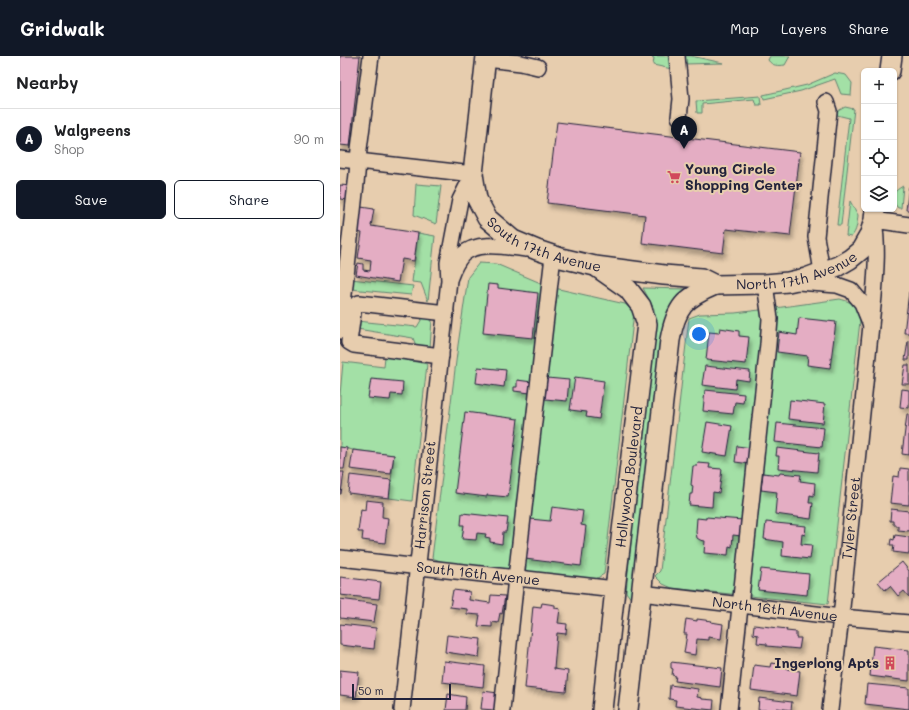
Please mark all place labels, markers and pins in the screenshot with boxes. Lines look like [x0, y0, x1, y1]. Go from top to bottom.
pin: A [671, 116, 697, 149]
place label: Young Circle Shopping Center [685, 159, 803, 194]
supermarket icon: Young Circle Shopping Center [666, 169, 682, 185]
place label: Ingerlong Apts [774, 653, 879, 672]
building icon: Ingerlong Apts [882, 655, 898, 671]

